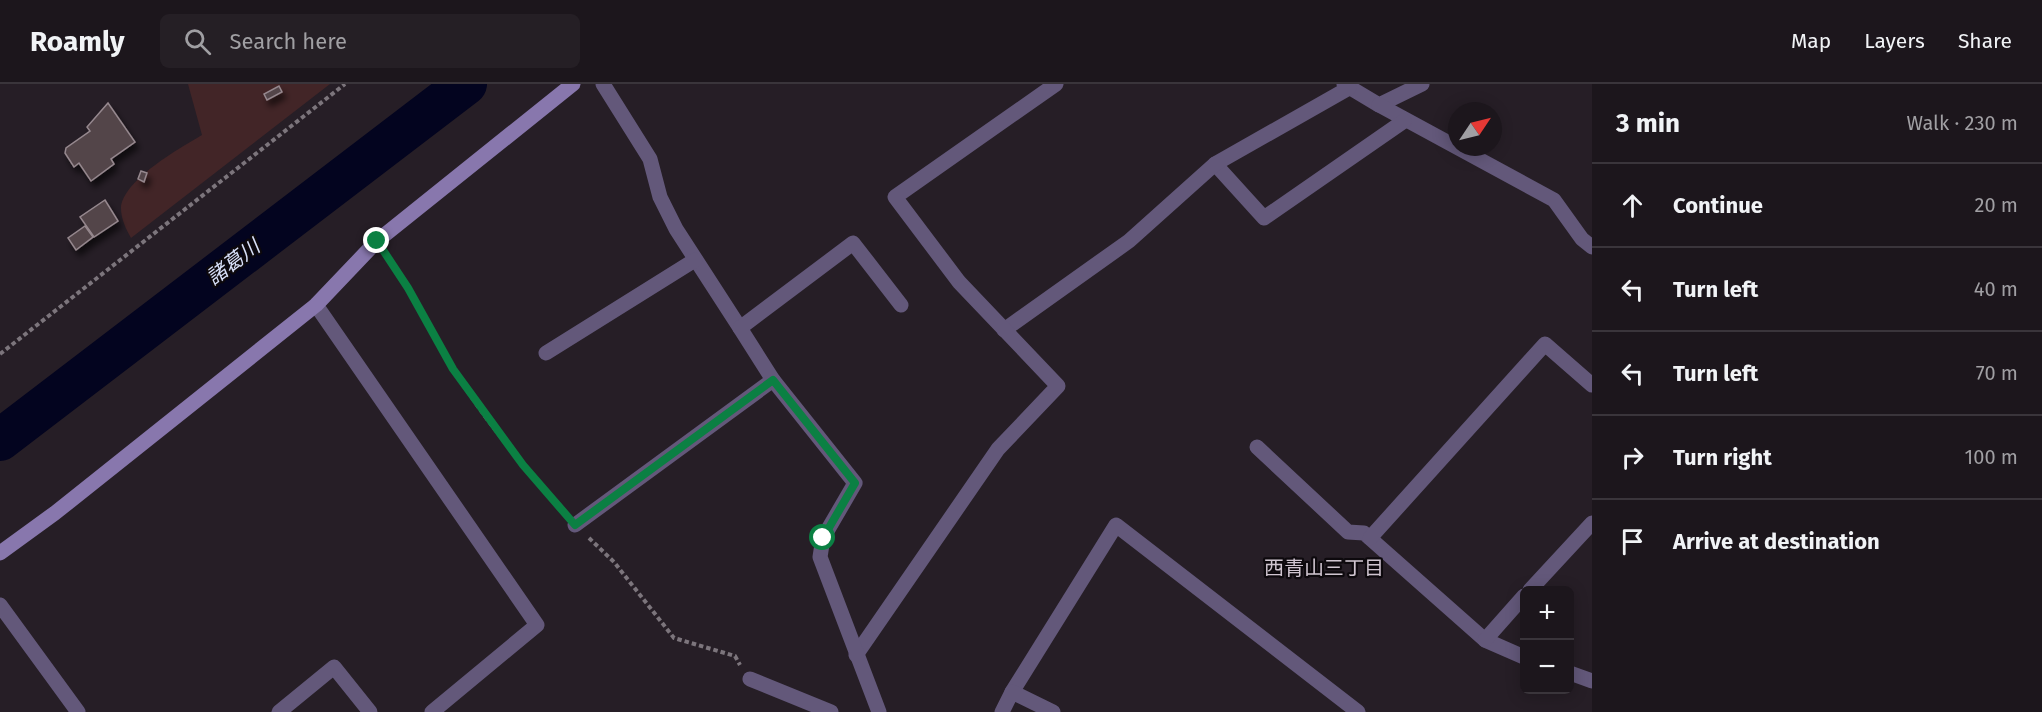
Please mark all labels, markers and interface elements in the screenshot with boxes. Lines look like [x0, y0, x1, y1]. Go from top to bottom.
search box [160, 14, 580, 68]
text: Roamly [30, 25, 124, 58]
icon: search [181, 25, 214, 58]
text: Search here [229, 28, 347, 55]
text: Map [1791, 28, 1831, 54]
text: Layers [1864, 28, 1925, 54]
text: Share [1958, 28, 2012, 54]
north arrow [1448, 102, 1502, 156]
text: 3 min [1616, 108, 1680, 139]
text: Walk · 230 m [1907, 111, 2018, 135]
icon: ahead [1616, 189, 1649, 222]
text: Continue [1673, 192, 1763, 219]
text: 20 m [1975, 193, 2018, 217]
route end [363, 227, 389, 253]
water label: 諸葛川 [202, 233, 266, 290]
icon: left [1616, 273, 1649, 306]
text: Turn left [1673, 276, 1758, 303]
text: 40 m [1974, 277, 2018, 301]
icon: left [1616, 357, 1649, 390]
text: Turn left [1673, 360, 1758, 387]
text: 70 m [1976, 361, 2018, 385]
icon: right [1616, 441, 1649, 474]
text: Turn right [1673, 444, 1772, 471]
text: 100 m [1965, 445, 2018, 469]
route start [809, 524, 835, 550]
icon: arrive [1616, 525, 1649, 558]
text: Arrive at destination [1673, 528, 1880, 555]
district label: 西青山三丁目 [1264, 556, 1384, 580]
map controls [1520, 586, 1574, 694]
button: + [1520, 586, 1574, 640]
button: − [1520, 640, 1574, 694]

